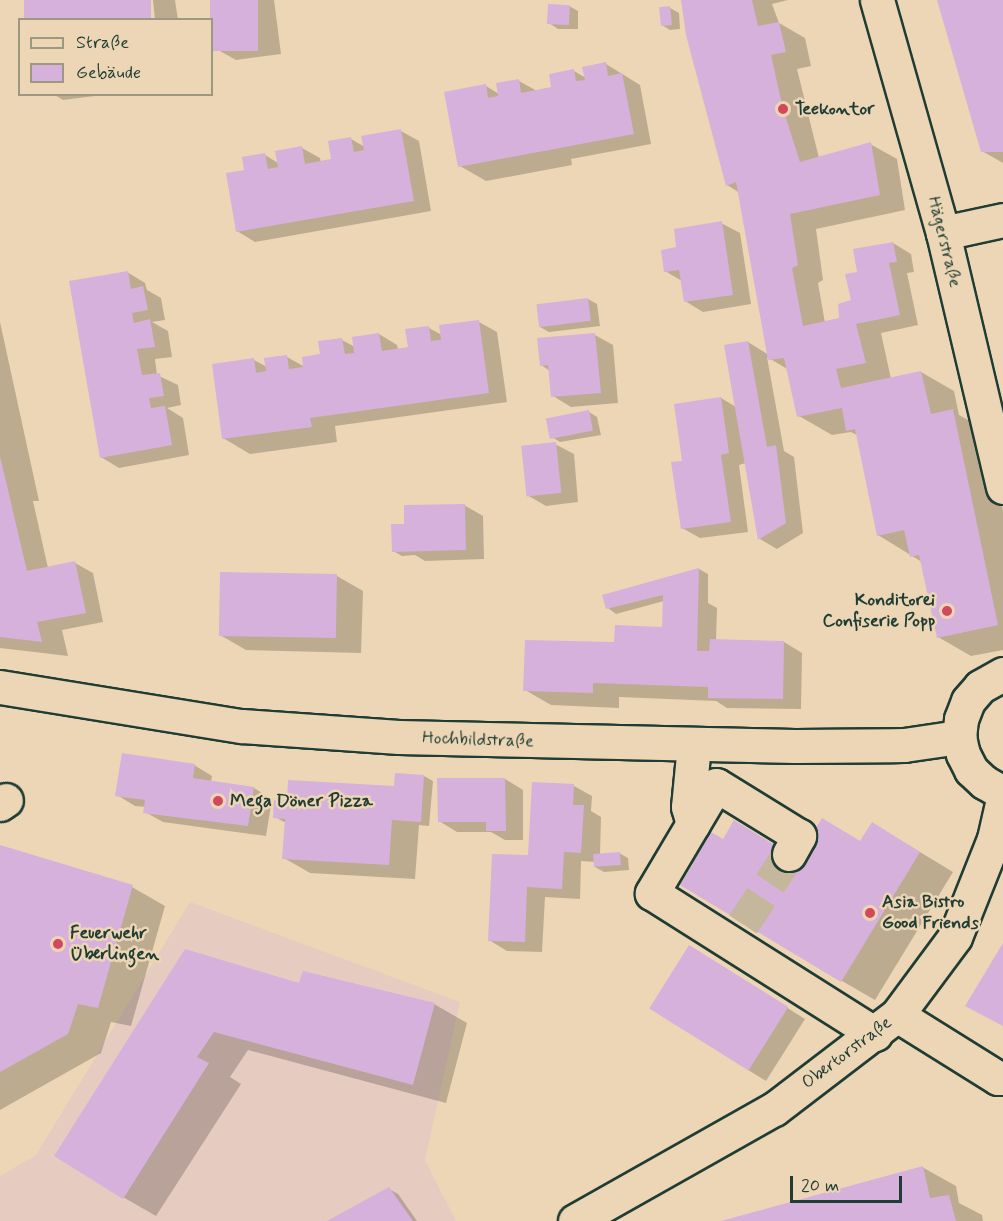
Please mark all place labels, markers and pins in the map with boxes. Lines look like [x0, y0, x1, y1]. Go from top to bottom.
place label: Teekontor [795, 98, 875, 120]
marker: Teekontor [776, 102, 790, 116]
place label: Konditorei Confiserie Popp [822, 590, 935, 632]
marker: Konditorei Confiserie Popp [940, 604, 954, 618]
place label: Mega Döner Pizza [230, 790, 369, 812]
marker: Mega Döner Pizza [211, 794, 225, 808]
place label: Asia Bistro Good Friends [882, 892, 982, 934]
marker: Asia Bistro Good Friends [863, 906, 877, 920]
place label: Feuerwehr Überlingen [70, 923, 159, 966]
marker: Feuerwehr Überlingen [51, 937, 65, 951]

